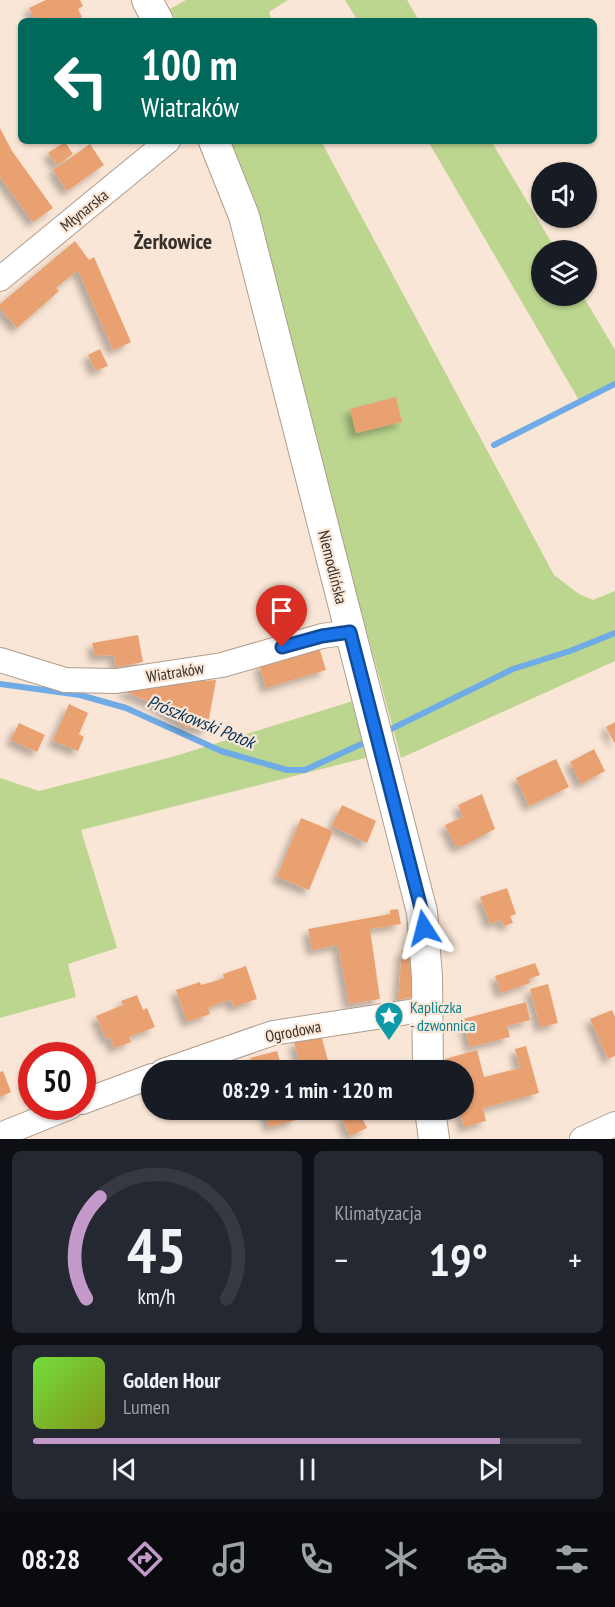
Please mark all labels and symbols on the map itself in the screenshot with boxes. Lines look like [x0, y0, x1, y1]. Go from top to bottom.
street label: Młynarska [56, 185, 112, 235]
district label: Żerkowice [134, 227, 212, 255]
street label: Niemodlińska [314, 528, 352, 606]
pin [256, 585, 307, 647]
street label: Wiatraków [145, 657, 206, 686]
water label: Prószkowski Potok [144, 690, 260, 754]
position arrow [392, 896, 456, 960]
place label: Kapliczka - dzwonnica [410, 997, 476, 1035]
place icon: Kapliczka - dzwonnica [373, 1000, 405, 1042]
street label: Ogrodowa [263, 1016, 323, 1046]
speed limit sign: 50 [18, 1042, 96, 1120]

